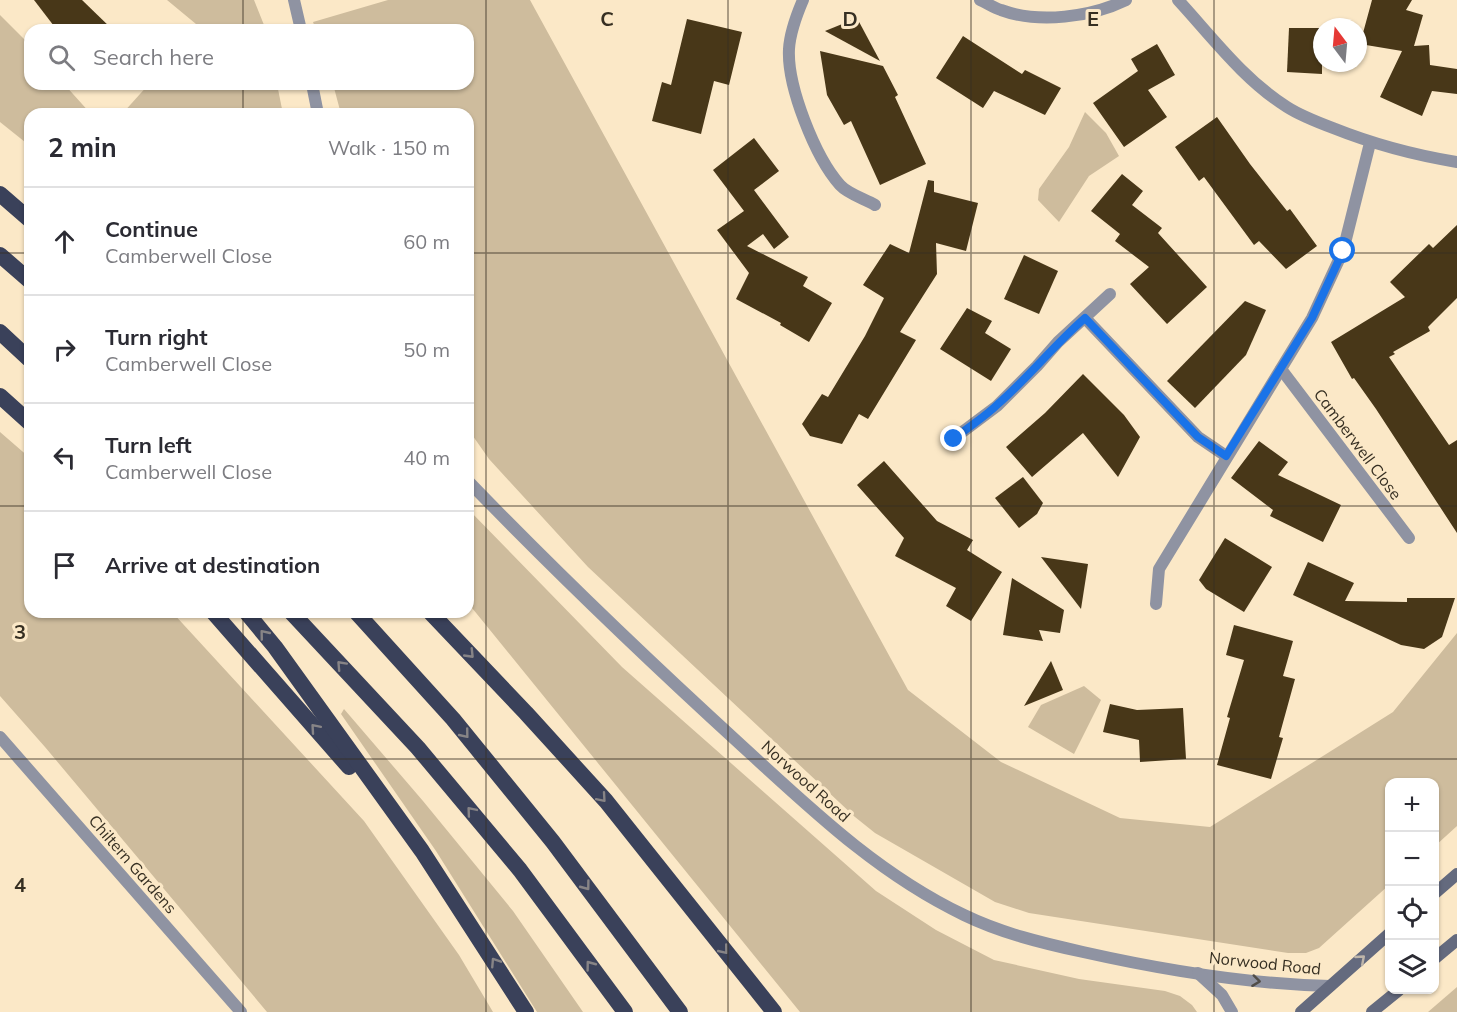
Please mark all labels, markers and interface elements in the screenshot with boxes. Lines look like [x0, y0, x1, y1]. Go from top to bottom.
text: C [600, 6, 614, 31]
text: D [842, 6, 858, 31]
text: E [1087, 6, 1099, 31]
north arrow [1313, 18, 1367, 72]
search box [24, 24, 474, 90]
icon: search [45, 41, 78, 74]
text: Search here [93, 43, 214, 71]
text: 2 min [48, 131, 117, 164]
text: Walk · 150 m [328, 135, 450, 160]
text: Continue [105, 215, 198, 243]
icon: ahead [48, 225, 81, 258]
text: 60 m [403, 229, 450, 254]
route start [1329, 237, 1355, 263]
text: Camberwell Close [105, 243, 272, 268]
text: Turn right [105, 323, 208, 351]
icon: right [48, 333, 81, 366]
text: 50 m [403, 337, 450, 362]
text: Camberwell Close [105, 351, 272, 376]
street label: Camberwell Close [1310, 385, 1406, 503]
route end [940, 425, 966, 451]
text: Turn left [105, 431, 192, 459]
icon: left [48, 441, 81, 474]
text: 40 m [403, 445, 450, 470]
text: Camberwell Close [105, 459, 272, 484]
icon: arrive [48, 549, 81, 582]
text: Arrive at destination [105, 551, 320, 579]
text: 3 [14, 619, 26, 644]
one-way arrow [260, 630, 271, 641]
one-way arrow [463, 647, 474, 658]
one-way arrow [338, 662, 349, 673]
one-way arrow [311, 724, 322, 735]
one-way arrow [458, 727, 469, 738]
street label: Norwood Road [758, 736, 854, 826]
map controls [1385, 778, 1439, 994]
button: + [1385, 778, 1439, 832]
one-way arrow [595, 791, 606, 802]
one-way arrow [467, 807, 478, 818]
street label: Chiltern Gardens [85, 811, 181, 917]
button: − [1385, 832, 1439, 886]
text: 4 [14, 872, 26, 897]
one-way arrow [579, 880, 590, 891]
button: locate [1385, 886, 1439, 940]
button: layers [1385, 940, 1439, 994]
one-way arrow [717, 943, 728, 954]
street label: Norwood Road [1208, 947, 1322, 979]
one-way arrow [1354, 955, 1364, 966]
one-way arrow [491, 958, 502, 969]
one-way arrow [587, 961, 598, 972]
one-way arrow [1251, 974, 1260, 986]

